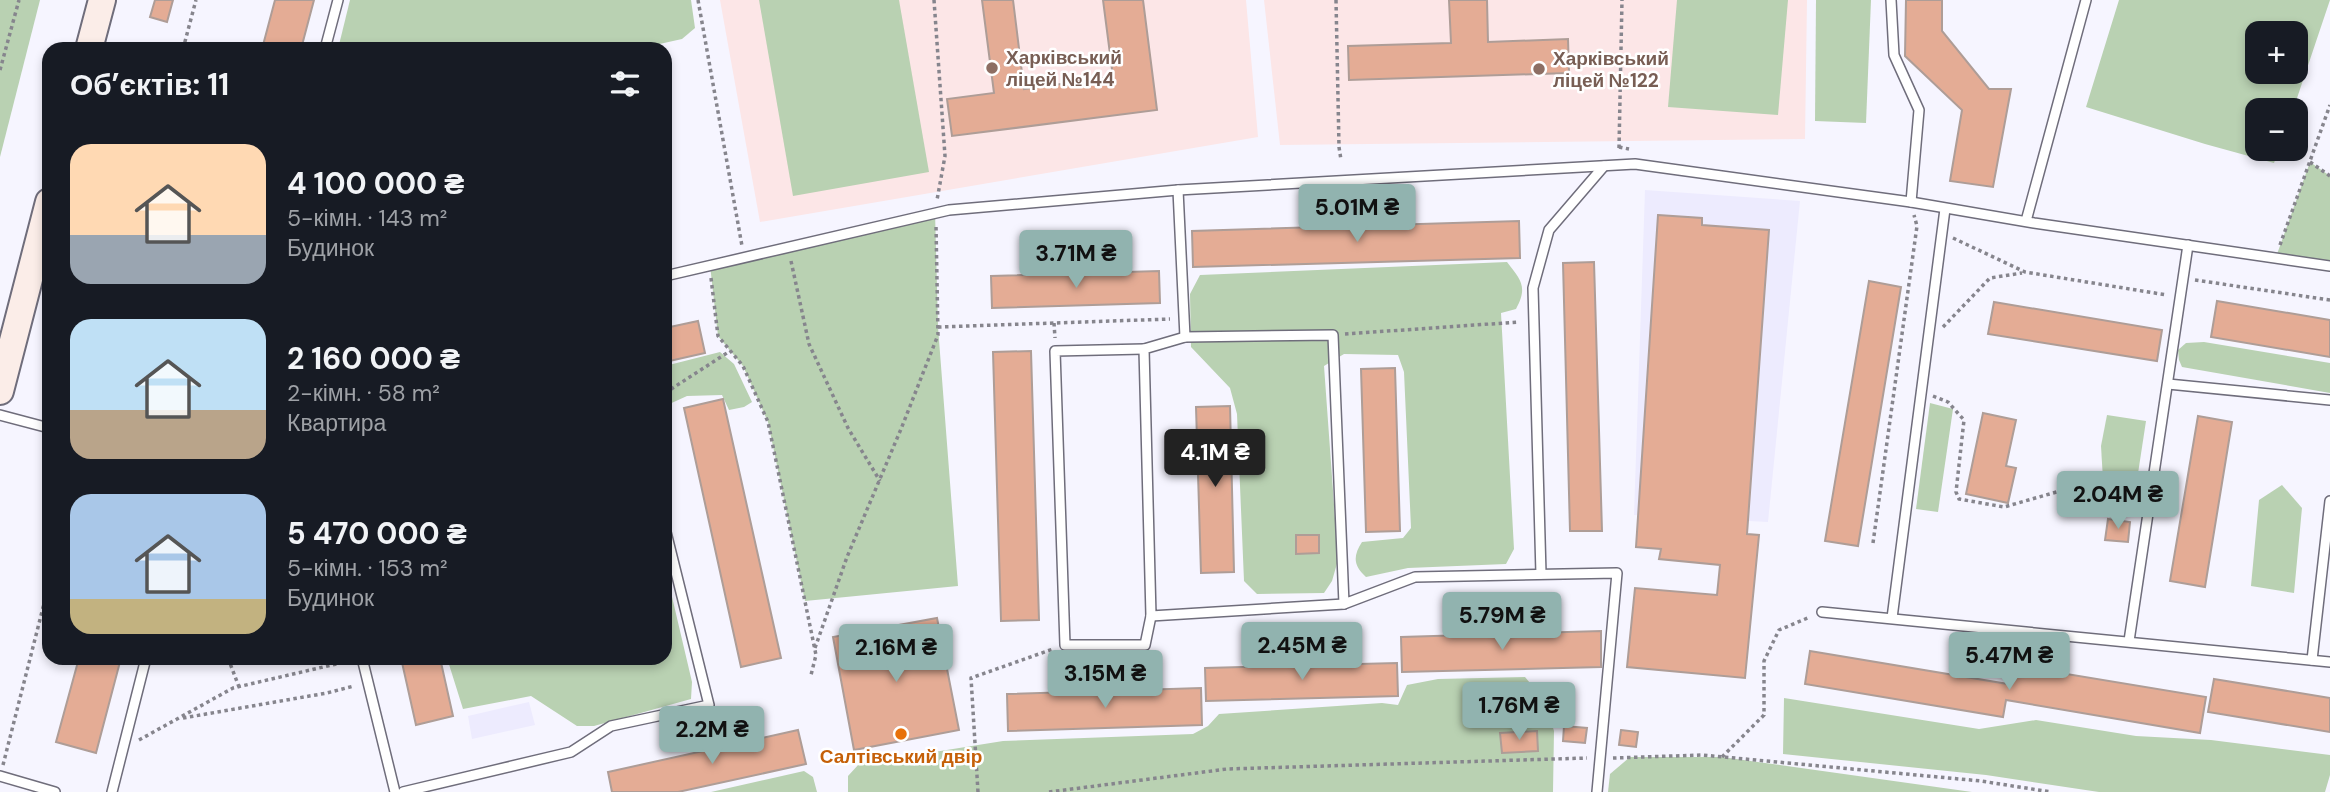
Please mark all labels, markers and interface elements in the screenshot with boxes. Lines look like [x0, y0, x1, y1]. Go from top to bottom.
map controls [2245, 21, 2308, 161]
button: + [2245, 21, 2308, 84]
place label: Харківський ліцей №144 [1006, 45, 1122, 92]
place label: Харківський ліцей №122 [1553, 46, 1669, 93]
marker: Харківський ліцей №144 [984, 60, 1000, 76]
marker: Харківський ліцей №122 [1531, 61, 1547, 77]
text: Об’єктів: 11 [70, 65, 229, 104]
icon: filters [606, 65, 644, 103]
button: − [2245, 98, 2308, 161]
text: 4 100 000 ₴ [287, 164, 464, 203]
icon: home [126, 172, 210, 256]
pin: 5.01M ₴ [1292, 184, 1422, 244]
text: 5.01M ₴ [1315, 192, 1399, 222]
text: 5-кімн. · 143 m² [287, 203, 447, 233]
pin: 3.71M ₴ [1011, 230, 1141, 290]
text: Будинок [287, 233, 374, 263]
text: 3.71M ₴ [1035, 238, 1117, 268]
text: 2 160 000 ₴ [287, 339, 460, 378]
icon: home [126, 347, 210, 431]
text: 2-кімн. · 58 m² [287, 378, 440, 408]
text: Квартира [287, 408, 386, 438]
pin: 4.1M ₴ [1158, 430, 1272, 489]
text: 4.1M ₴ [1180, 437, 1250, 467]
pin: 2.04M ₴ [2053, 472, 2183, 531]
text: 2.04M ₴ [2073, 479, 2163, 509]
text: 5 470 000 ₴ [287, 514, 467, 553]
icon: home [126, 522, 210, 606]
text: 5-кімн. · 153 m² [287, 553, 448, 583]
text: Будинок [287, 583, 374, 613]
pin: 5.79M ₴ [1437, 592, 1567, 652]
text: 5.79M ₴ [1458, 600, 1546, 630]
pin: 2.45M ₴ [1237, 622, 1367, 682]
pin: 2.16M ₴ [831, 624, 961, 684]
text: 2.45M ₴ [1257, 630, 1347, 660]
text: 2.16M ₴ [855, 632, 937, 662]
pin: 5.47M ₴ [1944, 632, 2074, 692]
text: 5.47M ₴ [1965, 640, 2053, 670]
pin: 3.15M ₴ [1040, 650, 1170, 710]
text: 3.15M ₴ [1064, 658, 1146, 688]
pin: 1.76M ₴ [1454, 682, 1584, 742]
text: 1.76M ₴ [1478, 690, 1560, 720]
pin: 2.2M ₴ [655, 706, 769, 766]
text: 2.2M ₴ [675, 714, 749, 744]
marker: Салтівський двір [893, 726, 909, 742]
place label: Салтівський двір [820, 744, 982, 769]

